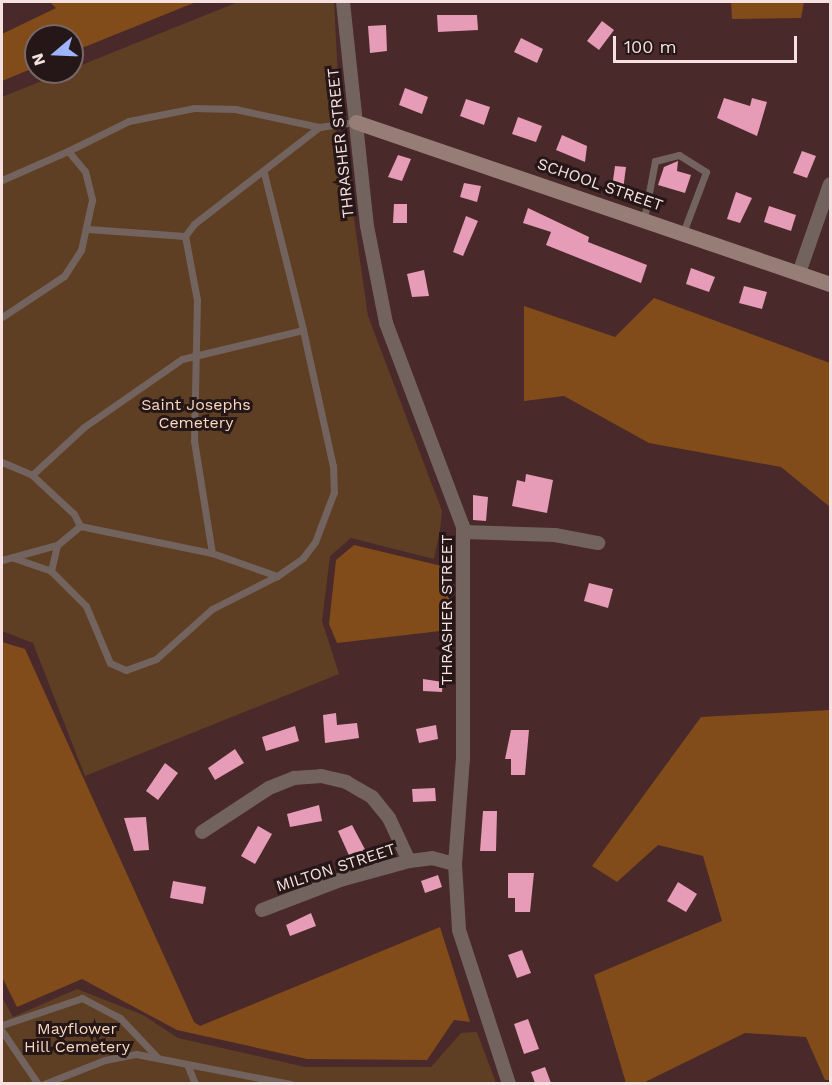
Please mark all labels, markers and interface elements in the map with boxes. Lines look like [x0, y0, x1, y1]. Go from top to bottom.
north arrow [24, 24, 84, 84]
scale bar [616, 24, 800, 62]
text: 100 m [624, 36, 677, 57]
text: N [27, 51, 49, 68]
street label: THRASHER STREET [324, 67, 358, 219]
street label: SCHOOL STREET [534, 154, 666, 216]
park label: Saint Josephs Cemetery [141, 395, 251, 433]
street label: THRASHER STREET [437, 535, 457, 685]
street label: MILTON STREET [274, 840, 398, 896]
park label: Mayflower Hill Cemetery [24, 1019, 130, 1057]

